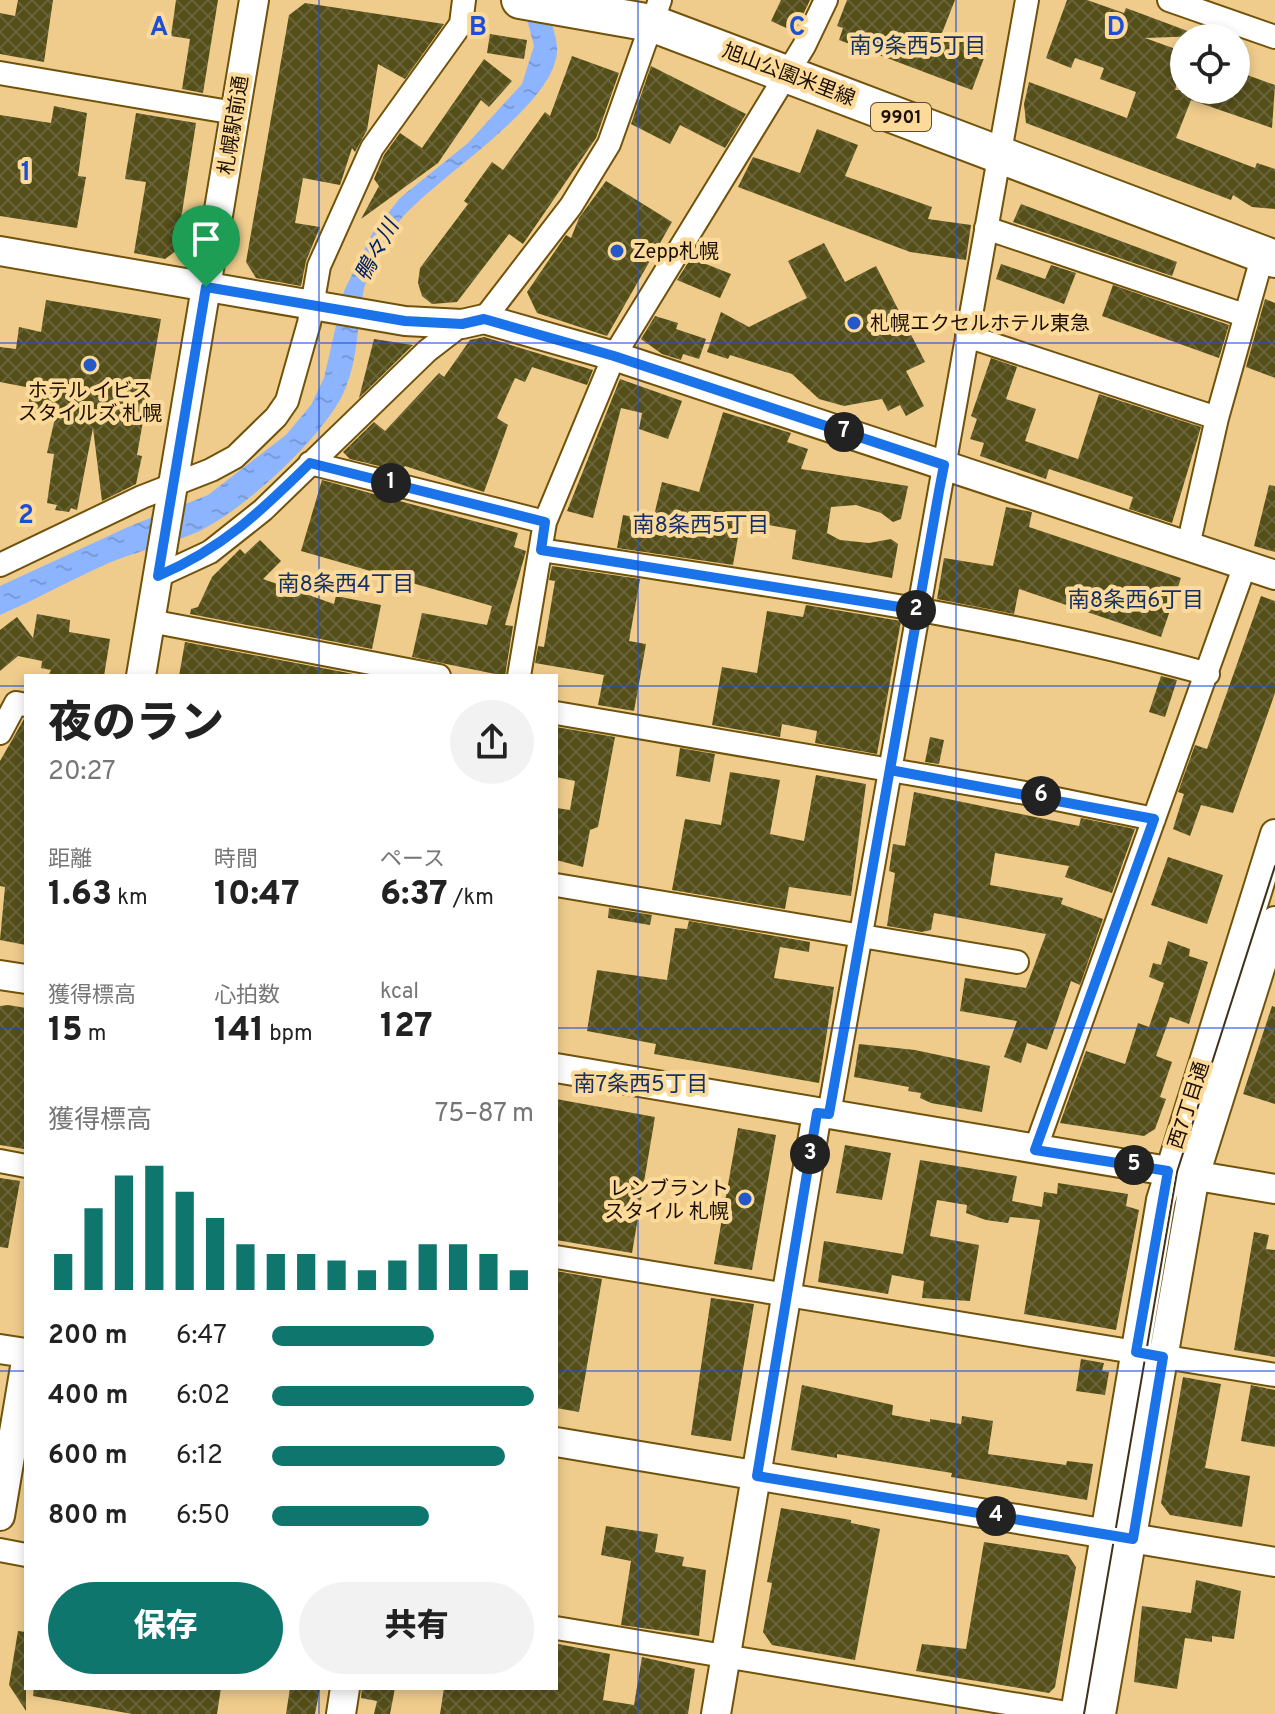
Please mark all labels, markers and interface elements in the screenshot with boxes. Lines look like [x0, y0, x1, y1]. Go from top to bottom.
text: A [150, 12, 168, 45]
text: B [469, 12, 487, 45]
text: C [789, 12, 805, 45]
text: D [1107, 12, 1125, 45]
map controls [1170, 24, 1250, 104]
button: locate [1170, 24, 1250, 104]
district label: 南9条西5丁目 [850, 34, 986, 61]
street label: 旭山公園米里線 [718, 39, 858, 113]
street label: 札幌駅前通 [214, 74, 256, 177]
road number: 9901 [871, 103, 931, 131]
text: 1 [21, 157, 31, 190]
pin [172, 205, 240, 287]
water label: 鴨々川 [350, 214, 407, 287]
icon: arrive [184, 217, 228, 261]
place label: Zepp札幌 [633, 240, 719, 266]
marker: Zepp札幌 [608, 242, 626, 260]
place label: 札幌エクセルホテル東急 [870, 312, 1090, 338]
marker: 札幌エクセルホテル東急 [845, 314, 863, 332]
marker: ホテル イビス スタイルズ 札幌 [81, 356, 99, 374]
place label: ホテル イビス スタイルズ 札幌 [18, 379, 162, 428]
pin: 7 [824, 412, 864, 452]
text: 7 [838, 418, 850, 445]
pin: 1 [371, 463, 411, 503]
text: 1 [387, 469, 395, 496]
text: 2 [18, 500, 34, 533]
district label: 南8条西5丁目 [632, 513, 770, 540]
district label: 南8条西4丁目 [277, 572, 415, 599]
district label: 南8条西6丁目 [1068, 588, 1204, 615]
pin: 2 [896, 590, 936, 630]
text: 2 [909, 596, 923, 623]
text: 夜のラン [48, 698, 224, 754]
button: share [450, 700, 534, 784]
text: 20:27 [48, 756, 116, 789]
pin: 6 [1021, 776, 1061, 816]
text: 6 [1034, 782, 1048, 809]
text: 距離 [48, 847, 92, 874]
text: 時間 [214, 847, 258, 874]
text: ペース [380, 847, 445, 874]
text: 1.63 [48, 874, 112, 917]
text: 10:47 [214, 874, 300, 917]
text: 6:37 [380, 874, 448, 917]
text: km [112, 885, 148, 912]
text: /km [448, 885, 494, 912]
text: kcal [380, 979, 419, 1006]
text: 獲得標高 [48, 983, 136, 1010]
text: 心拍数 [214, 983, 280, 1010]
text: 127 [380, 1006, 433, 1049]
text: 15 [48, 1010, 83, 1053]
text: 141 [214, 1010, 264, 1053]
text: m [83, 1021, 106, 1048]
text: bpm [264, 1021, 313, 1048]
street label: 西7丁目通 [1164, 1059, 1216, 1153]
district label: 南7条西5丁目 [573, 1072, 709, 1099]
text: 75–87 m [435, 1098, 534, 1131]
text: 獲得標高 [48, 1105, 152, 1138]
pin: 3 [790, 1134, 830, 1174]
text: 3 [803, 1140, 817, 1167]
pin: 5 [1114, 1145, 1154, 1185]
text: 5 [1127, 1151, 1141, 1178]
place label: レンブラント スタイル 札幌 [604, 1177, 729, 1226]
marker: レンブラント スタイル 札幌 [736, 1190, 754, 1208]
text: 200 m [48, 1320, 127, 1353]
text: 6:47 [176, 1320, 227, 1353]
text: 400 m [48, 1380, 128, 1413]
text: 6:02 [176, 1380, 230, 1413]
text: 600 m [48, 1440, 128, 1473]
text: 6:12 [176, 1440, 223, 1473]
pin: 4 [976, 1496, 1016, 1536]
text: 800 m [48, 1500, 128, 1533]
text: 6:50 [176, 1500, 230, 1533]
text: 4 [989, 1502, 1003, 1529]
button: 保存 [48, 1582, 283, 1674]
button: 共有 [299, 1582, 534, 1674]

